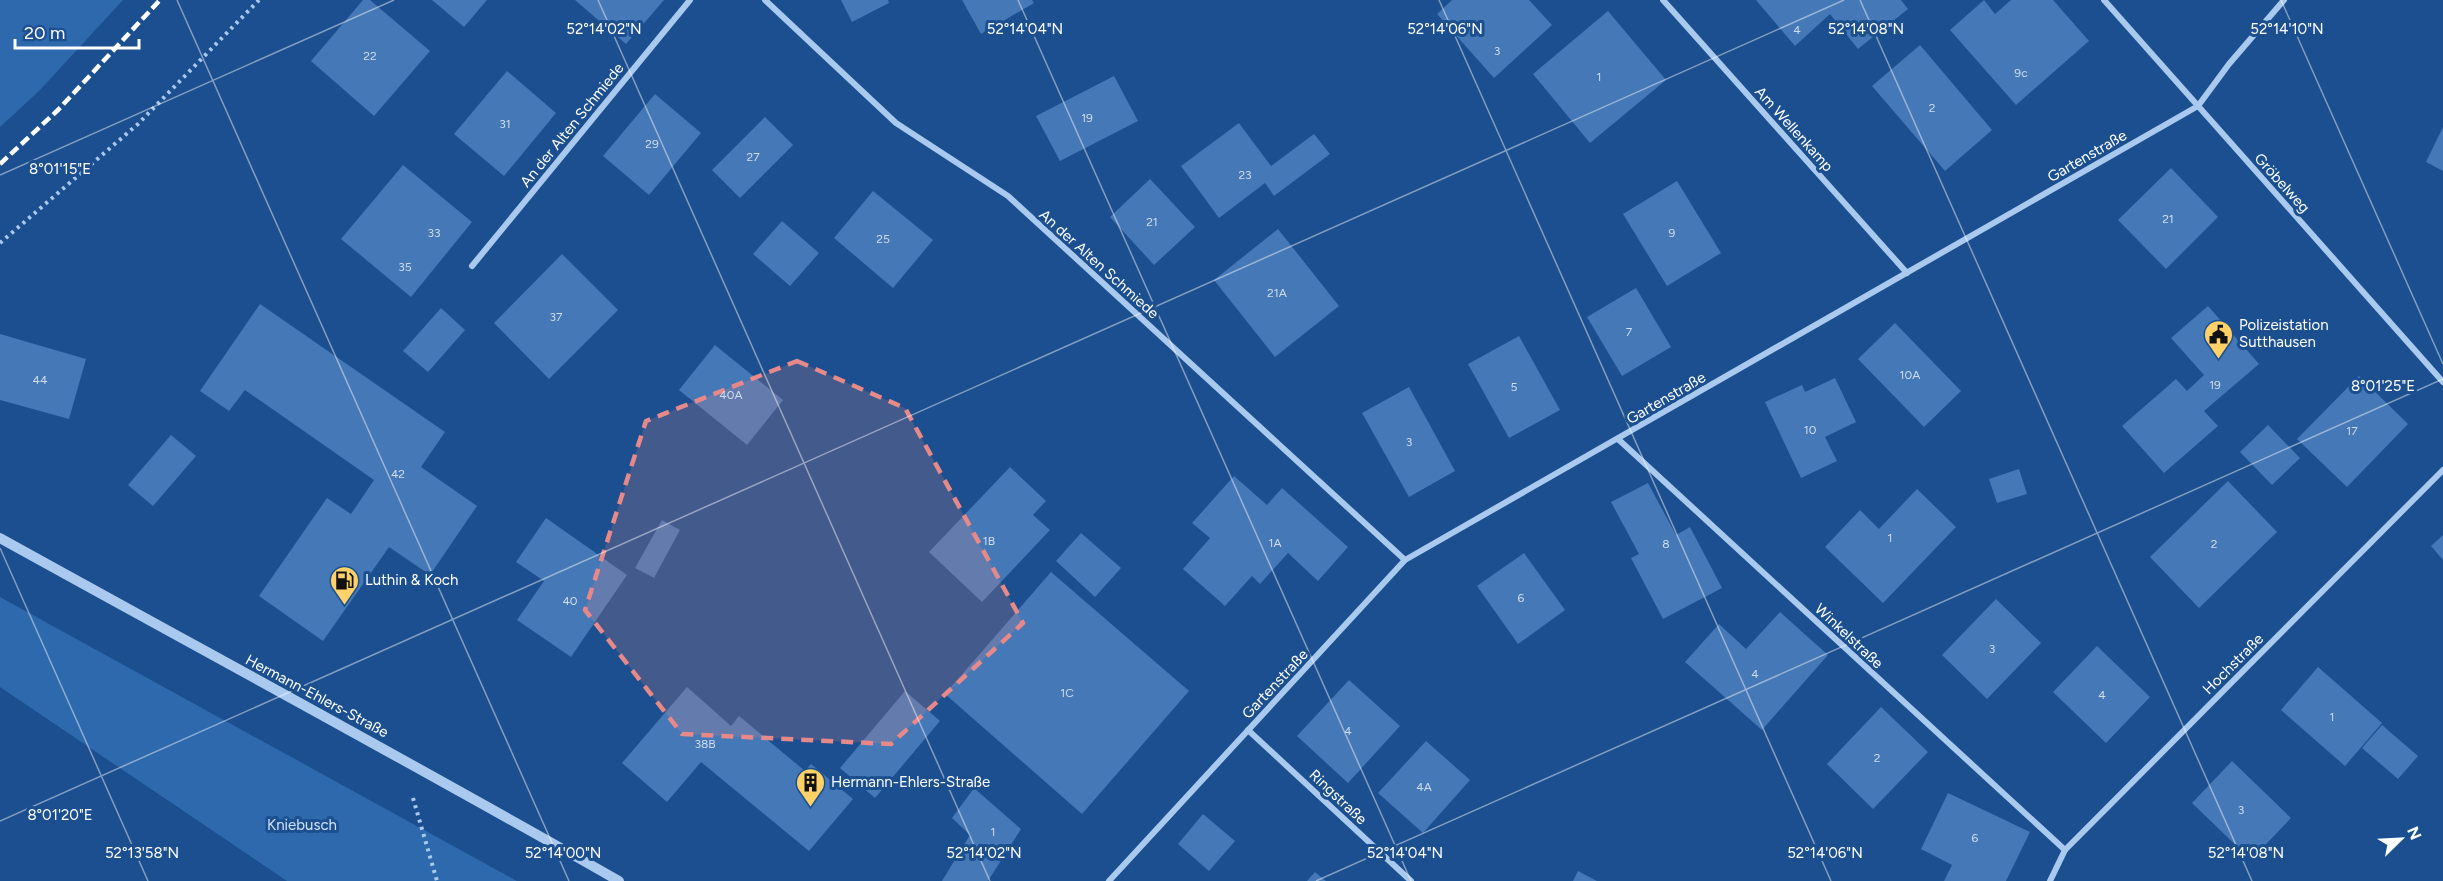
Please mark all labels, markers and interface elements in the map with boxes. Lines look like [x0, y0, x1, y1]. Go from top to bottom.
scale bar [15, 12, 140, 50]
text: 52°14'02"N [566, 20, 642, 38]
text: 52°14'04"N [987, 20, 1063, 38]
text: 52°14'06"N [1407, 20, 1483, 38]
text: 52°14'08"N [1828, 20, 1904, 38]
text: 52°14'10"N [2250, 20, 2324, 38]
text: 20 m [24, 22, 65, 44]
house number: 4 [1793, 23, 1801, 37]
house number: 3 [1494, 44, 1500, 58]
house number: 22 [363, 49, 377, 63]
street label: An der Alten Schmiede [516, 59, 628, 191]
house number: 9c [2014, 66, 2028, 80]
house number: 1 [1597, 70, 1601, 84]
street label: Am Wellenkamp [1751, 83, 1837, 175]
house number: 2 [1929, 101, 1935, 115]
house number: 19 [1081, 111, 1093, 125]
house number: 31 [499, 117, 511, 131]
street label: Gartenstraße [2044, 126, 2130, 186]
house number: 29 [645, 137, 659, 151]
street label: Gröbelweg [2251, 149, 2313, 217]
house number: 27 [746, 150, 760, 164]
text: 8°01'15"E [29, 160, 91, 178]
house number: 23 [1238, 168, 1252, 182]
street label: An der Alten Schmiede [1036, 206, 1162, 322]
house number: 21 [2162, 212, 2174, 226]
house number: 21 [1146, 215, 1158, 229]
house number: 33 [427, 226, 441, 240]
house number: 9 [1669, 226, 1676, 240]
house number: 25 [876, 232, 890, 246]
house number: 35 [398, 260, 412, 274]
house number: 21A [1267, 286, 1287, 300]
house number: 37 [550, 310, 563, 324]
place label: Polizeistation Sutthausen [2239, 316, 2329, 351]
public building icon: Polizeistation Sutthausen [2202, 318, 2234, 360]
house number: 7 [1626, 325, 1633, 339]
street label: Gartenstraße [1623, 368, 1709, 428]
house number: 10A [1900, 368, 1920, 382]
house number: 44 [33, 373, 48, 387]
text: 8°01'25"E [2351, 377, 2415, 395]
house number: 19 [2209, 378, 2221, 392]
house number: 5 [1511, 380, 1518, 394]
house number: 40A [719, 388, 743, 402]
house number: 10 [1804, 423, 1817, 437]
house number: 17 [2346, 424, 2358, 438]
house number: 3 [1406, 435, 1412, 449]
house number: 42 [391, 467, 405, 481]
house number: 1 [1888, 531, 1892, 545]
house number: 1B [983, 534, 995, 548]
house number: 1A [1268, 536, 1282, 550]
house number: 8 [1662, 537, 1670, 551]
house number: 2 [2211, 537, 2217, 551]
fuel station icon: Luthin & Koch [328, 564, 360, 606]
place label: Luthin & Koch [365, 571, 458, 589]
house number: 6 [1518, 591, 1525, 605]
house number: 40 [562, 594, 578, 608]
street label: Winkelstraße [1811, 600, 1887, 672]
street label: Hochstraße [2199, 630, 2267, 698]
house number: 3 [1989, 642, 1995, 656]
street label: Gartenstraße [1238, 646, 1312, 722]
street label: Hermann-Ehlers-Straße [242, 651, 392, 741]
house number: 4 [1751, 667, 1759, 681]
house number: 1C [1060, 686, 1074, 700]
house number: 4 [2098, 688, 2106, 702]
house number: 1 [2330, 710, 2334, 724]
house number: 4 [1344, 724, 1352, 738]
house number: 38B [694, 737, 716, 751]
house number: 2 [1874, 751, 1880, 765]
building icon: Hermann-Ehlers-Straße [794, 766, 826, 808]
street label: Ringstraße [1306, 766, 1370, 828]
place label: Hermann-Ehlers-Straße [831, 773, 990, 791]
house number: 4A [1416, 780, 1432, 794]
house number: 3 [2238, 803, 2244, 817]
text: 8°01'20"E [27, 806, 93, 824]
north arrow [2371, 809, 2431, 869]
park label: Kniebusch [267, 816, 337, 834]
text: N [2403, 824, 2425, 843]
house number: 1 [991, 825, 995, 839]
house number: 6 [1972, 831, 1979, 845]
text: 52°13'58"N [105, 844, 179, 862]
text: 52°14'00"N [525, 844, 601, 862]
text: 52°14'02"N [946, 844, 1022, 862]
text: 52°14'04"N [1367, 844, 1443, 862]
text: 52°14'06"N [1787, 844, 1863, 862]
text: 52°14'08"N [2208, 844, 2284, 862]

